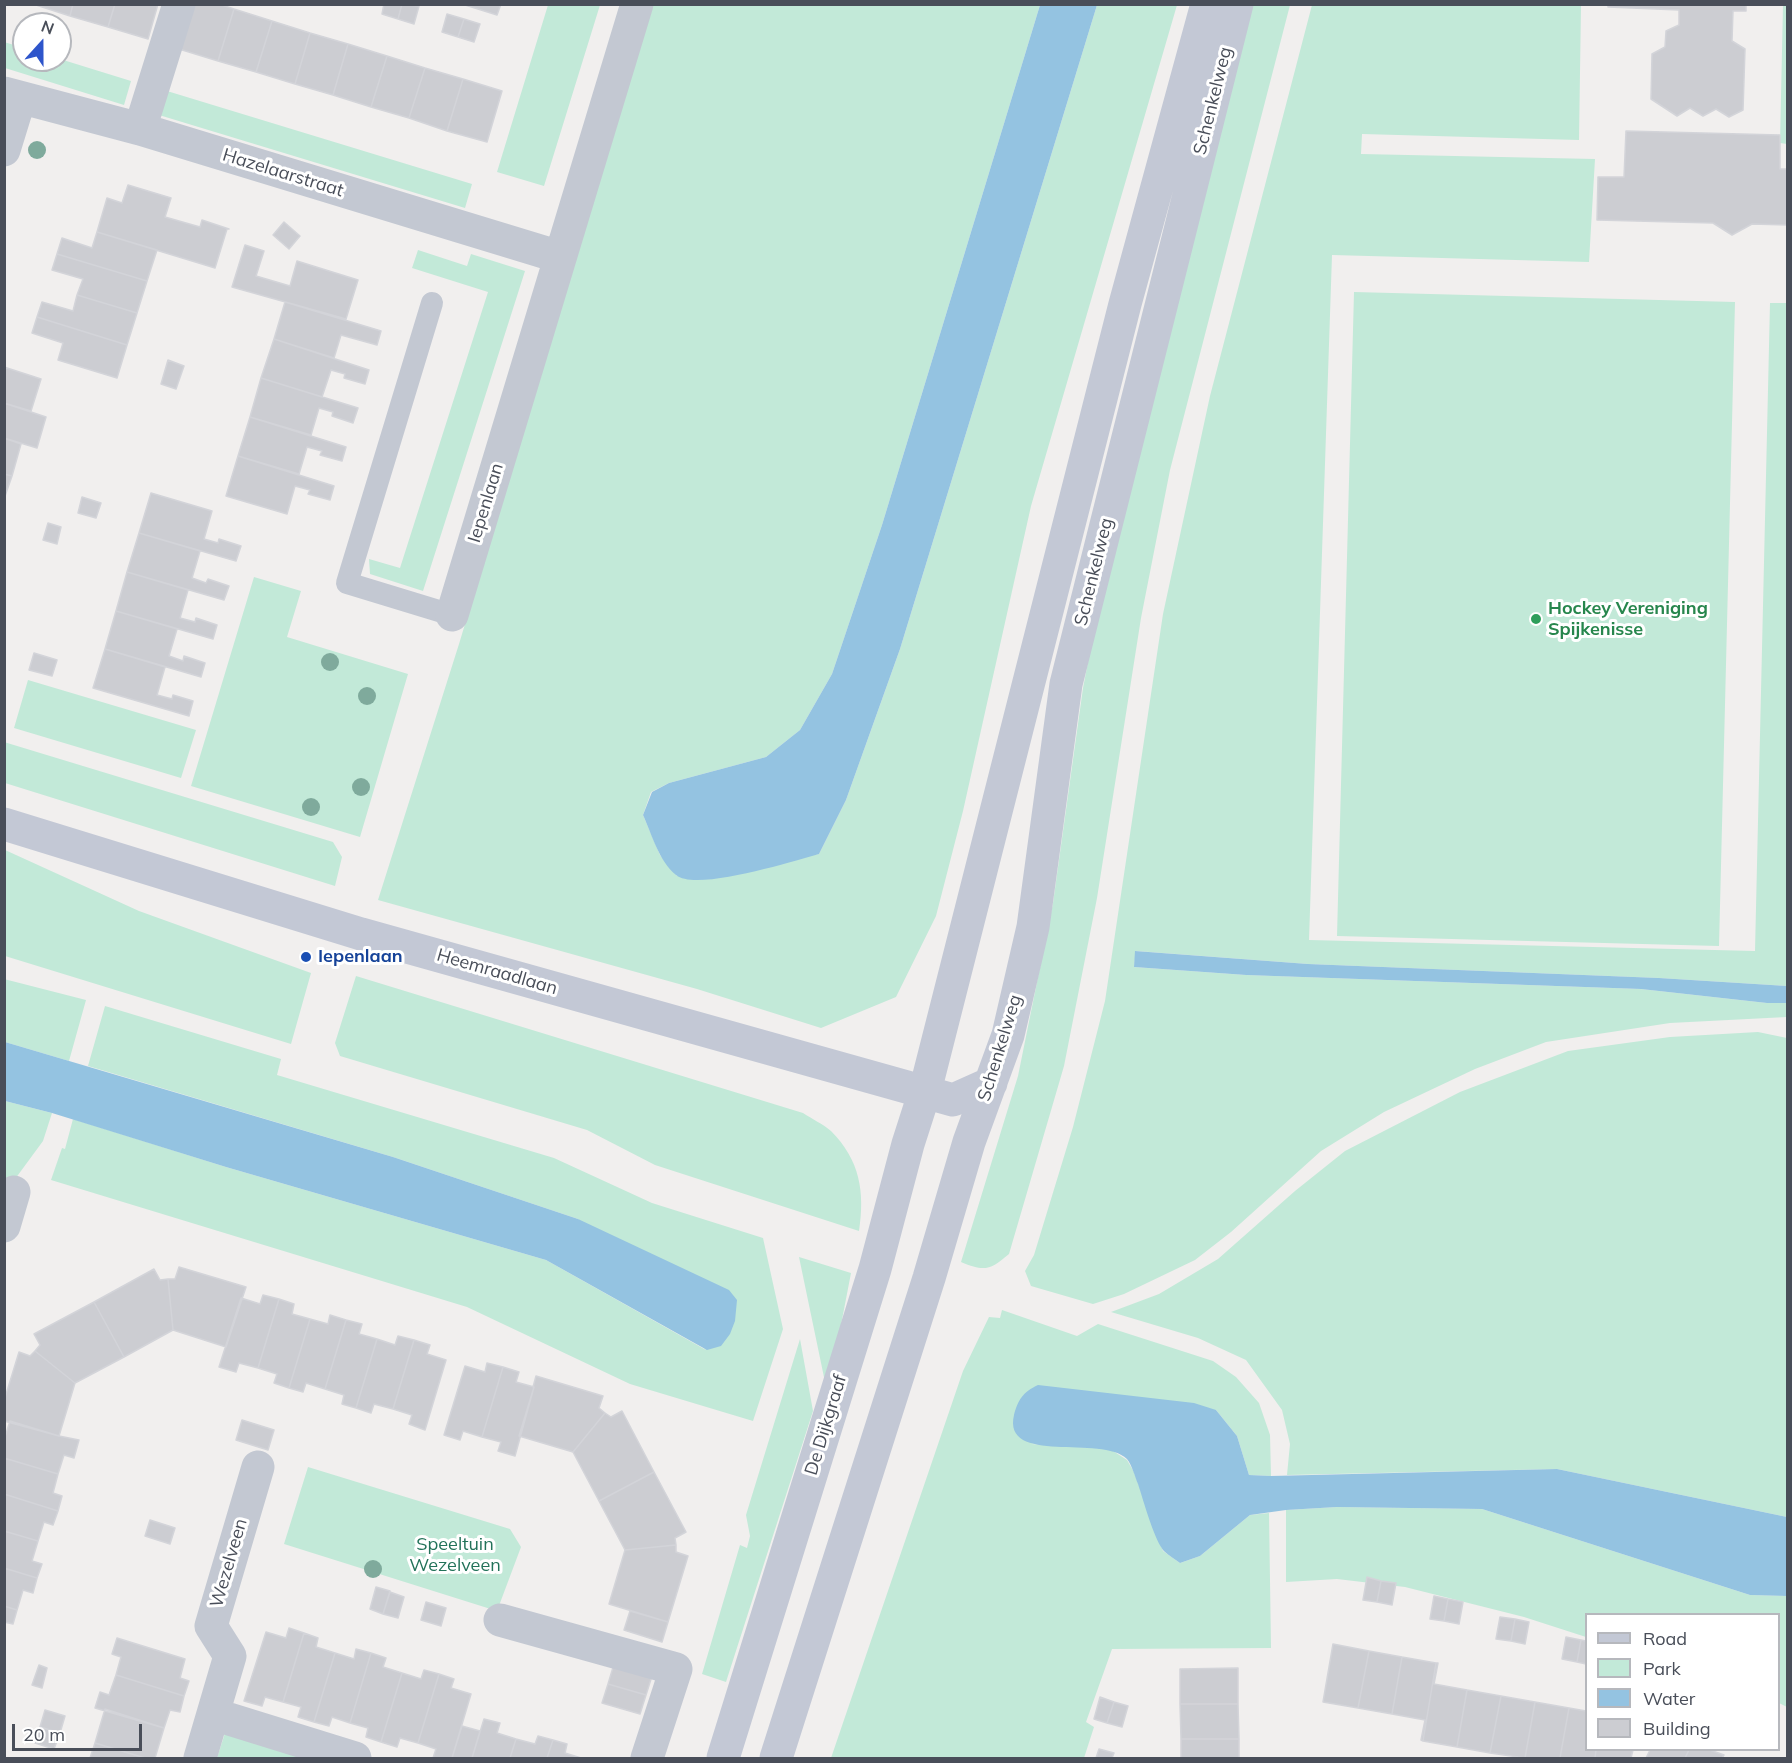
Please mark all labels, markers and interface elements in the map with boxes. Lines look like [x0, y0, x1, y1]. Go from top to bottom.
north arrow [12, 12, 72, 72]
text: N [39, 16, 57, 39]
street label: Schenkelweg [1189, 45, 1237, 157]
street label: Hazelaarstraat [220, 144, 346, 202]
street label: Iepenlaan [464, 461, 508, 545]
street label: Schenkelweg [1070, 516, 1118, 628]
place label: Hockey Vereniging Spijkenisse [1548, 598, 1708, 640]
marker: Hockey Vereniging Spijkenisse [1529, 612, 1543, 626]
street label: Heemraadlaan [434, 944, 560, 1000]
place label: Iepenlaan [318, 946, 403, 968]
marker: Iepenlaan [299, 950, 313, 964]
street label: Schenkelweg [974, 992, 1026, 1104]
street label: De Dijkgraaf [800, 1372, 852, 1478]
street label: Wezelveen [206, 1516, 252, 1610]
park label: Speeltuin Wezelveen [409, 1534, 501, 1576]
legend [1585, 1613, 1780, 1751]
text: Road [1643, 1627, 1687, 1650]
text: Park [1643, 1657, 1681, 1680]
text: Water [1643, 1687, 1695, 1710]
scale bar [15, 1712, 146, 1750]
text: Building [1643, 1717, 1711, 1740]
text: 20 m [23, 1723, 65, 1746]

